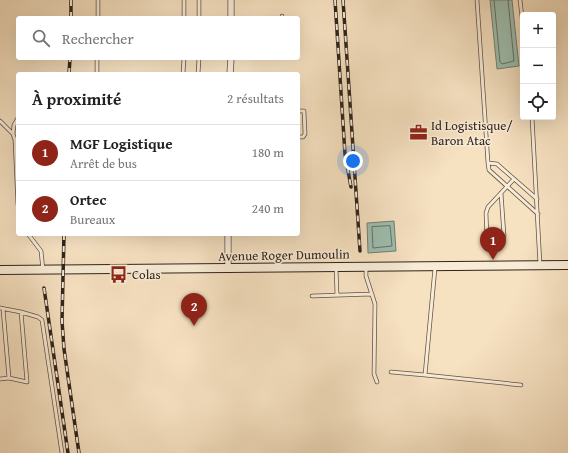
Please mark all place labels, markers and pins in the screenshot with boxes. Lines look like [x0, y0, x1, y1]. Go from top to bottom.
place label: Id Logistisque/ Baron Atac [431, 116, 513, 150]
office icon: Id Logistisque/ Baron Atac [408, 122, 428, 142]
pin: 1 [480, 227, 506, 260]
bus stop icon: Colas [109, 264, 129, 284]
place label: Colas [132, 265, 161, 284]
pin: 2 [181, 293, 207, 326]

